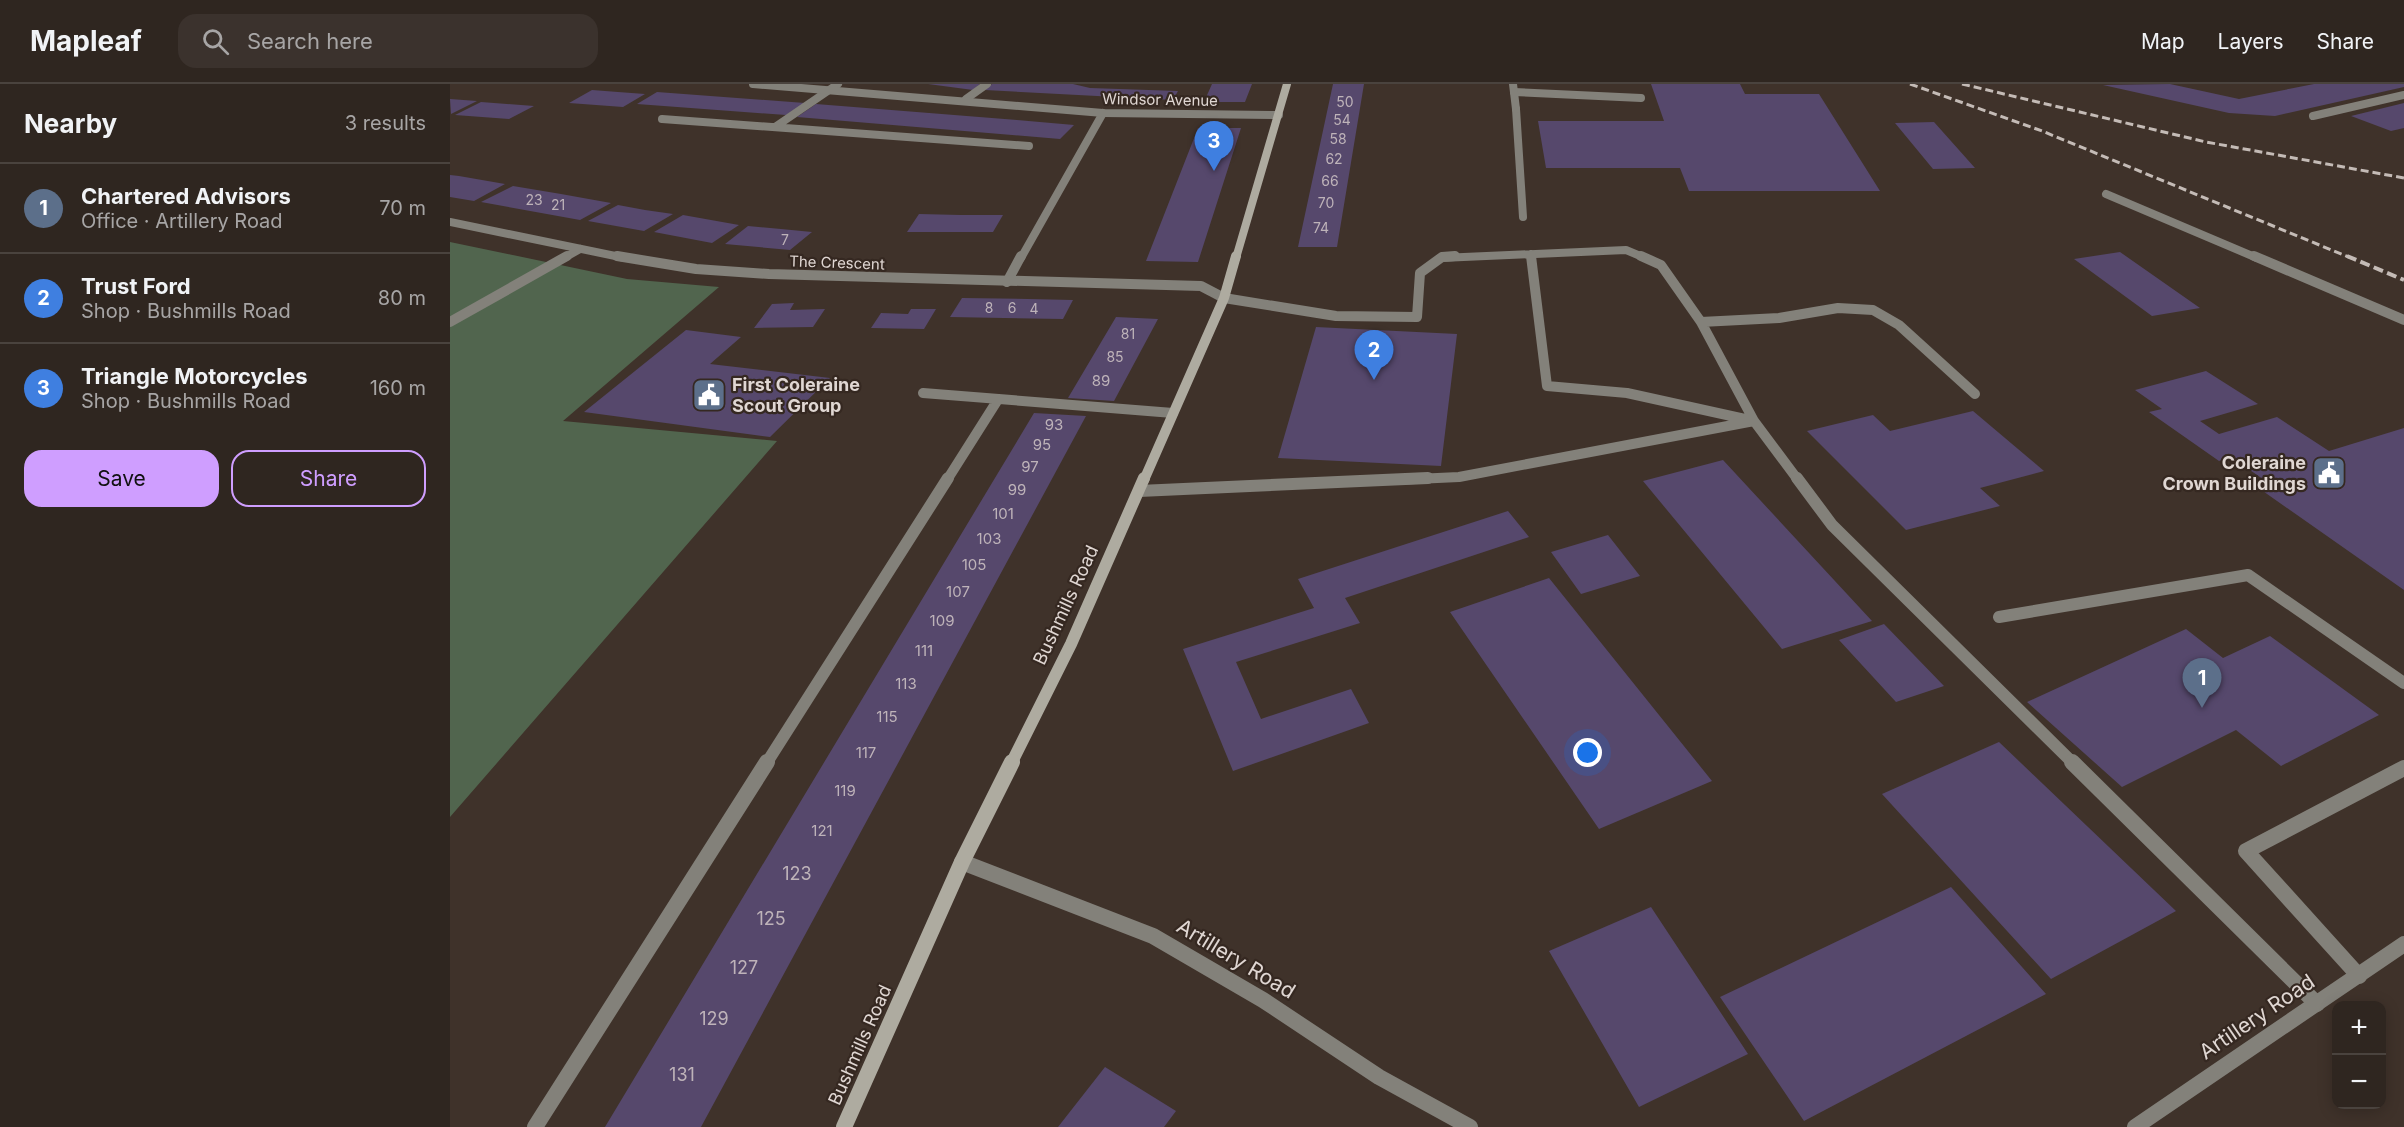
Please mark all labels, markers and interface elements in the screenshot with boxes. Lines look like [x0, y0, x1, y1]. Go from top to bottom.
search box [178, 14, 598, 68]
text: Mapleaf [30, 24, 142, 58]
icon: search [199, 25, 232, 58]
text: Search here [247, 28, 373, 54]
text: Map [2141, 29, 2185, 54]
text: Layers [2218, 29, 2284, 54]
text: Share [2317, 29, 2374, 54]
street label: Windsor Avenue [1102, 89, 1218, 110]
house number: 50 [1336, 93, 1354, 110]
text: Nearby [24, 108, 117, 139]
text: 3 results [345, 111, 426, 135]
house number: 54 [1333, 111, 1351, 128]
pin: 3 [1194, 122, 1233, 171]
house number: 58 [1329, 130, 1347, 147]
house number: 62 [1325, 150, 1343, 167]
house number: 66 [1321, 172, 1339, 189]
text: Chartered Advisors [81, 183, 291, 209]
house number: 23 [525, 191, 543, 208]
house number: 70 [1318, 194, 1334, 211]
text: 1 [39, 196, 48, 220]
text: 70 m [379, 196, 426, 220]
house number: 21 [551, 196, 565, 213]
text: Office · Artillery Road [81, 209, 283, 233]
house number: 74 [1313, 219, 1329, 236]
house number: 7 [781, 231, 789, 248]
street label: The Crescent [789, 251, 885, 274]
text: Trust Ford [81, 273, 191, 299]
text: 2 [37, 286, 50, 310]
text: 80 m [378, 286, 426, 310]
text: Shop · Bushmills Road [81, 299, 291, 323]
house number: 8 [985, 299, 993, 316]
house number: 6 [1008, 299, 1016, 316]
house number: 4 [1029, 300, 1039, 317]
house number: 81 [1121, 325, 1135, 342]
pin: 2 [1354, 330, 1394, 380]
house number: 85 [1106, 348, 1124, 365]
text: Triangle Motorcycles [81, 363, 308, 389]
house number: 89 [1092, 371, 1110, 390]
place label: First Coleraine Scout Group [732, 374, 860, 416]
text: 3 [37, 376, 50, 400]
text: 160 m [370, 376, 426, 400]
public building icon: First Coleraine Scout Group [691, 377, 727, 413]
text: Shop · Bushmills Road [81, 389, 291, 413]
house number: 93 [1045, 415, 1063, 434]
house number: 95 [1033, 435, 1051, 454]
button: Save [24, 450, 219, 507]
button: Share [231, 450, 426, 507]
place label: Coleraine Crown Buildings [2162, 452, 2306, 494]
public building icon: Coleraine Crown Buildings [2311, 455, 2347, 491]
house number: 97 [1021, 457, 1039, 476]
house number: 99 [1008, 480, 1026, 499]
house number: 101 [992, 504, 1014, 523]
house number: 103 [977, 529, 1001, 548]
street label: Bushmills Road [1029, 542, 1102, 668]
house number: 105 [962, 555, 986, 574]
house number: 107 [946, 582, 970, 601]
house number: 109 [930, 611, 954, 630]
house number: 111 [915, 641, 933, 660]
pin: 1 [2182, 658, 2222, 708]
house number: 113 [895, 674, 917, 693]
house number: 115 [876, 707, 898, 726]
your location [1573, 738, 1602, 767]
house number: 117 [856, 743, 876, 762]
house number: 119 [834, 781, 856, 800]
house number: 121 [811, 821, 833, 840]
house number: 123 [782, 863, 812, 884]
house number: 125 [756, 908, 786, 929]
street label: Artillery Road [1173, 913, 1300, 1004]
house number: 127 [730, 957, 758, 978]
street label: Artillery Road [2194, 969, 2319, 1064]
street label: Bushmills Road [824, 981, 895, 1108]
map controls [2332, 1001, 2386, 1109]
button: + [2332, 1001, 2386, 1055]
house number: 129 [699, 1008, 729, 1029]
button: − [2332, 1055, 2386, 1109]
house number: 131 [669, 1064, 695, 1085]

